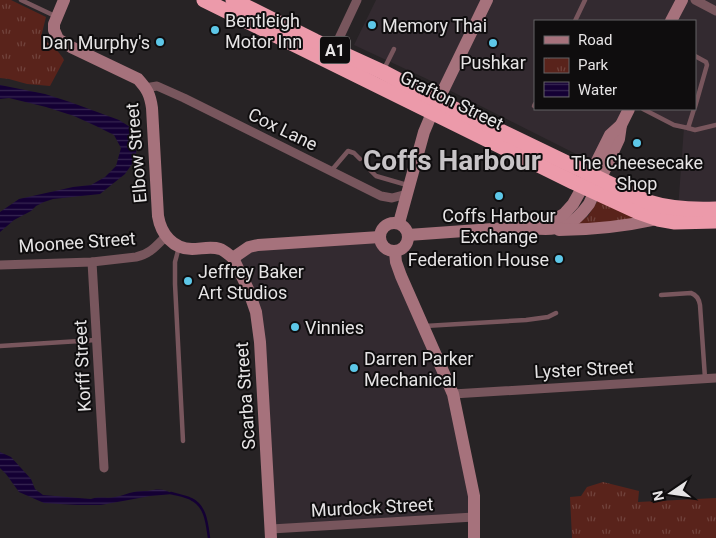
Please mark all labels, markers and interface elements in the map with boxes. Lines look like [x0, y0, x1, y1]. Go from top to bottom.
place label: Bentleigh Motor Inn [225, 10, 302, 52]
place label: Memory Thai [382, 15, 487, 36]
marker: Memory Thai [366, 19, 378, 31]
legend [534, 20, 696, 110]
marker: Bentleigh Motor Inn [209, 24, 221, 36]
text: Road [578, 31, 612, 49]
place label: Dan Murphy's [42, 32, 150, 53]
marker: Dan Murphy's [154, 36, 166, 48]
road number: A1 [320, 36, 350, 64]
marker: Pushkar [487, 37, 499, 49]
place label: Pushkar [460, 52, 526, 73]
text: Park [578, 56, 609, 74]
street label: Grafton Street [397, 66, 507, 134]
text: Water [578, 81, 617, 99]
street label: Elbow Street [121, 102, 151, 204]
street label: Cox Lane [245, 103, 321, 155]
marker: The Cheesecake Shop [631, 137, 643, 149]
district label: Coffs Harbour [363, 144, 541, 177]
place label: The Cheesecake Shop [571, 152, 703, 194]
marker: Coffs Harbour Exchange [493, 190, 505, 202]
place label: Coffs Harbour Exchange [442, 205, 556, 247]
street label: Moonee Street [18, 227, 136, 257]
place label: Federation House [408, 249, 549, 270]
marker: Federation House [553, 253, 565, 265]
place label: Jeffrey Baker Art Studios [198, 261, 304, 303]
marker: Jeffrey Baker Art Studios [182, 275, 194, 287]
place label: Vinnies [305, 317, 364, 338]
street label: Korff Street [69, 319, 95, 413]
marker: Vinnies [289, 321, 301, 333]
street label: Scarba Street [231, 341, 259, 451]
place label: Darren Parker Mechanical [364, 348, 473, 390]
street label: Lyster Street [534, 356, 634, 382]
marker: Darren Parker Mechanical [348, 362, 360, 374]
north arrow [646, 468, 696, 518]
text: N [649, 489, 667, 503]
street label: Murdock Street [310, 493, 434, 521]

